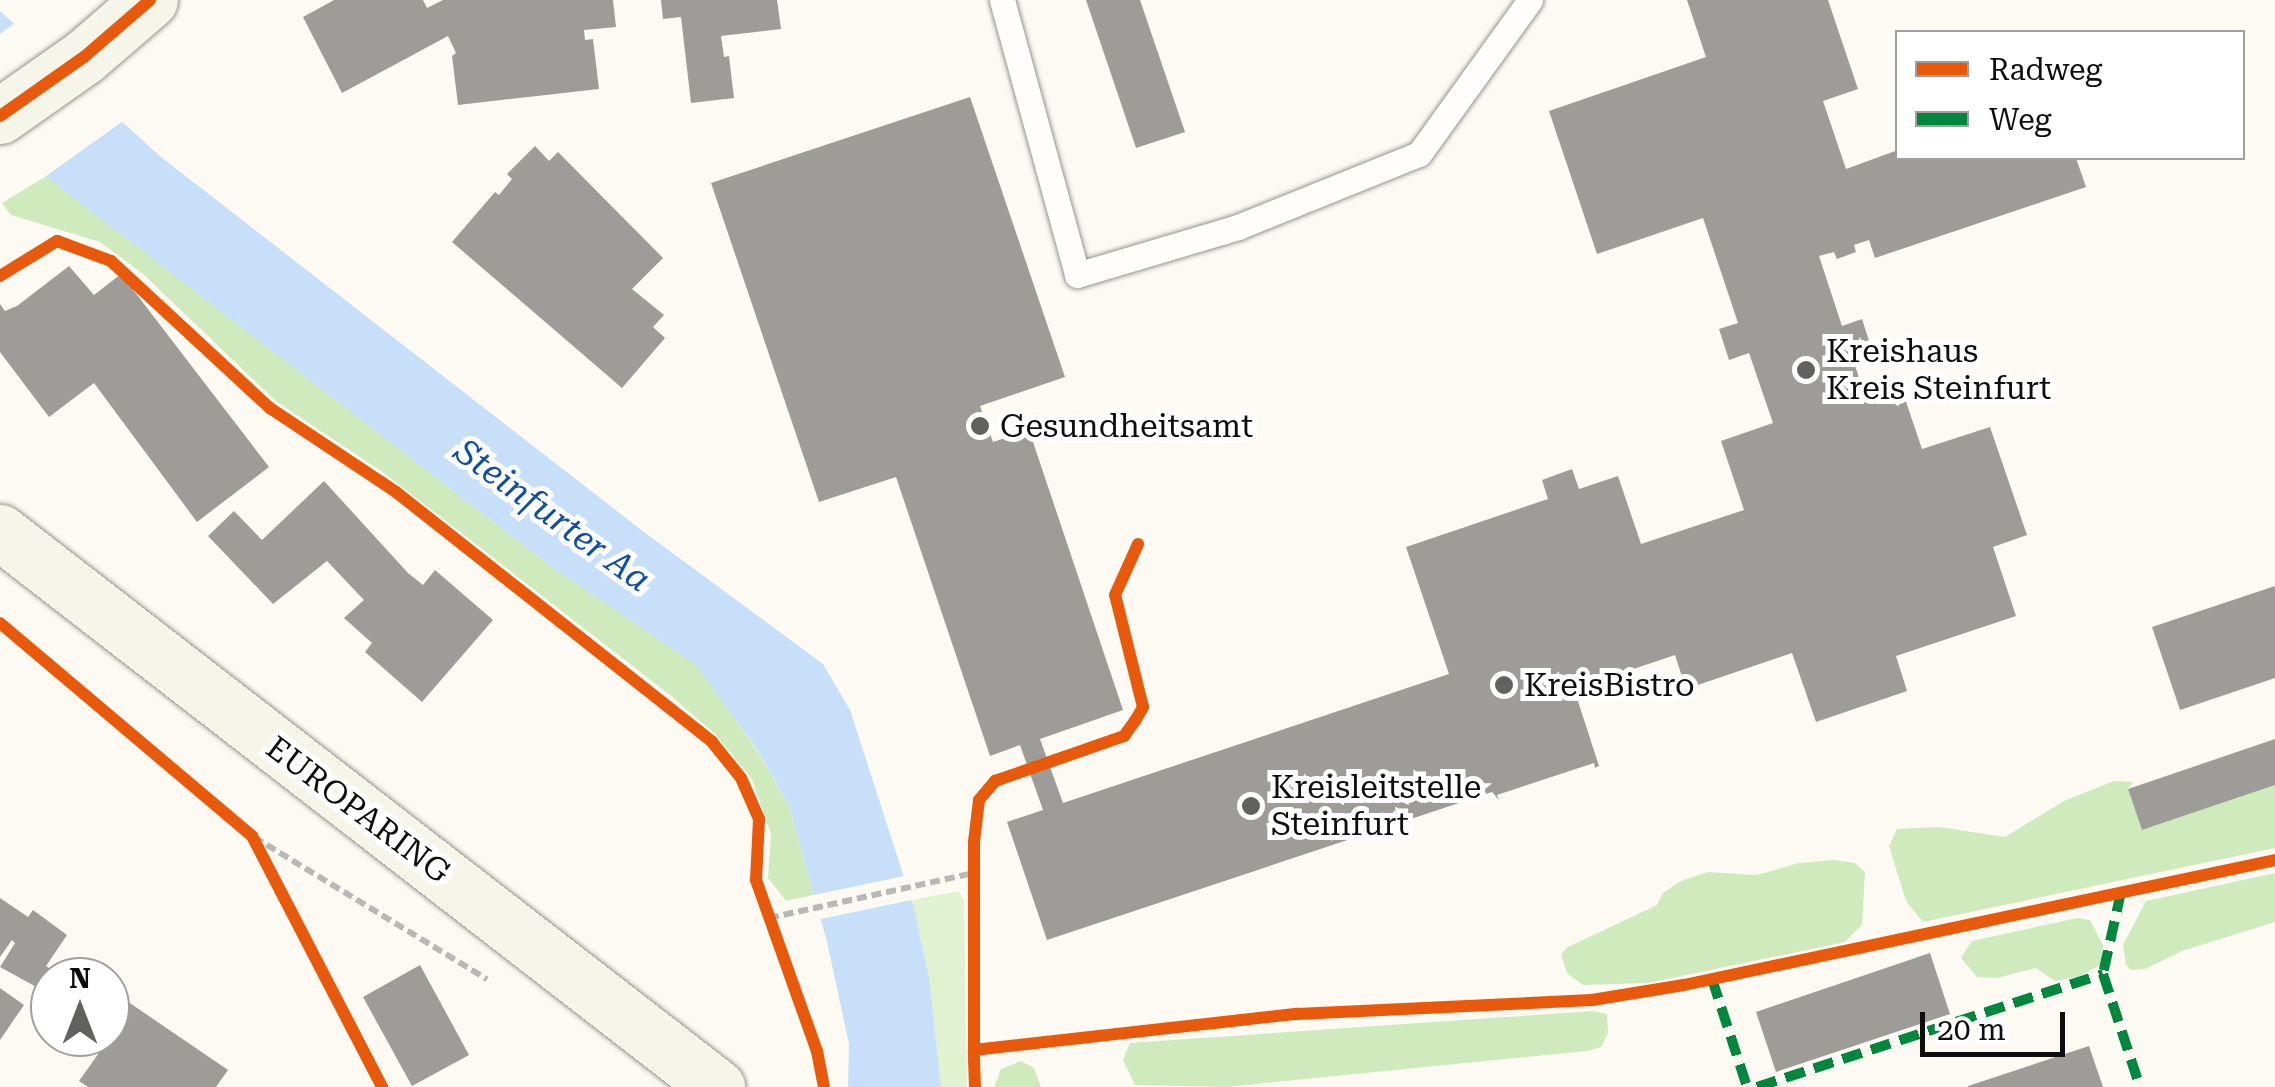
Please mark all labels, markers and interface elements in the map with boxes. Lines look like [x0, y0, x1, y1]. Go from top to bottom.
legend [1895, 30, 2245, 160]
text: Radweg [1989, 52, 2102, 87]
text: Weg [1989, 102, 2052, 137]
place label: Kreishaus Kreis Steinfurt [1826, 333, 2051, 408]
marker: Kreishaus Kreis Steinfurt [1795, 359, 1817, 381]
place label: Gesundheitsamt [1000, 407, 1253, 445]
marker: Gesundheitsamt [969, 415, 991, 437]
water label: Steinfurter Aa [446, 431, 658, 601]
place label: KreisBistro [1524, 666, 1695, 704]
marker: KreisBistro [1493, 674, 1515, 696]
street label: EUROPARING [259, 728, 457, 892]
place label: Kreisleitstelle Steinfurt [1271, 769, 1481, 844]
marker: Kreisleitstelle Steinfurt [1240, 795, 1262, 817]
north arrow [30, 957, 130, 1057]
text: N [69, 962, 91, 995]
scale bar [1925, 992, 2070, 1054]
text: 20 m [1937, 1012, 2006, 1047]

